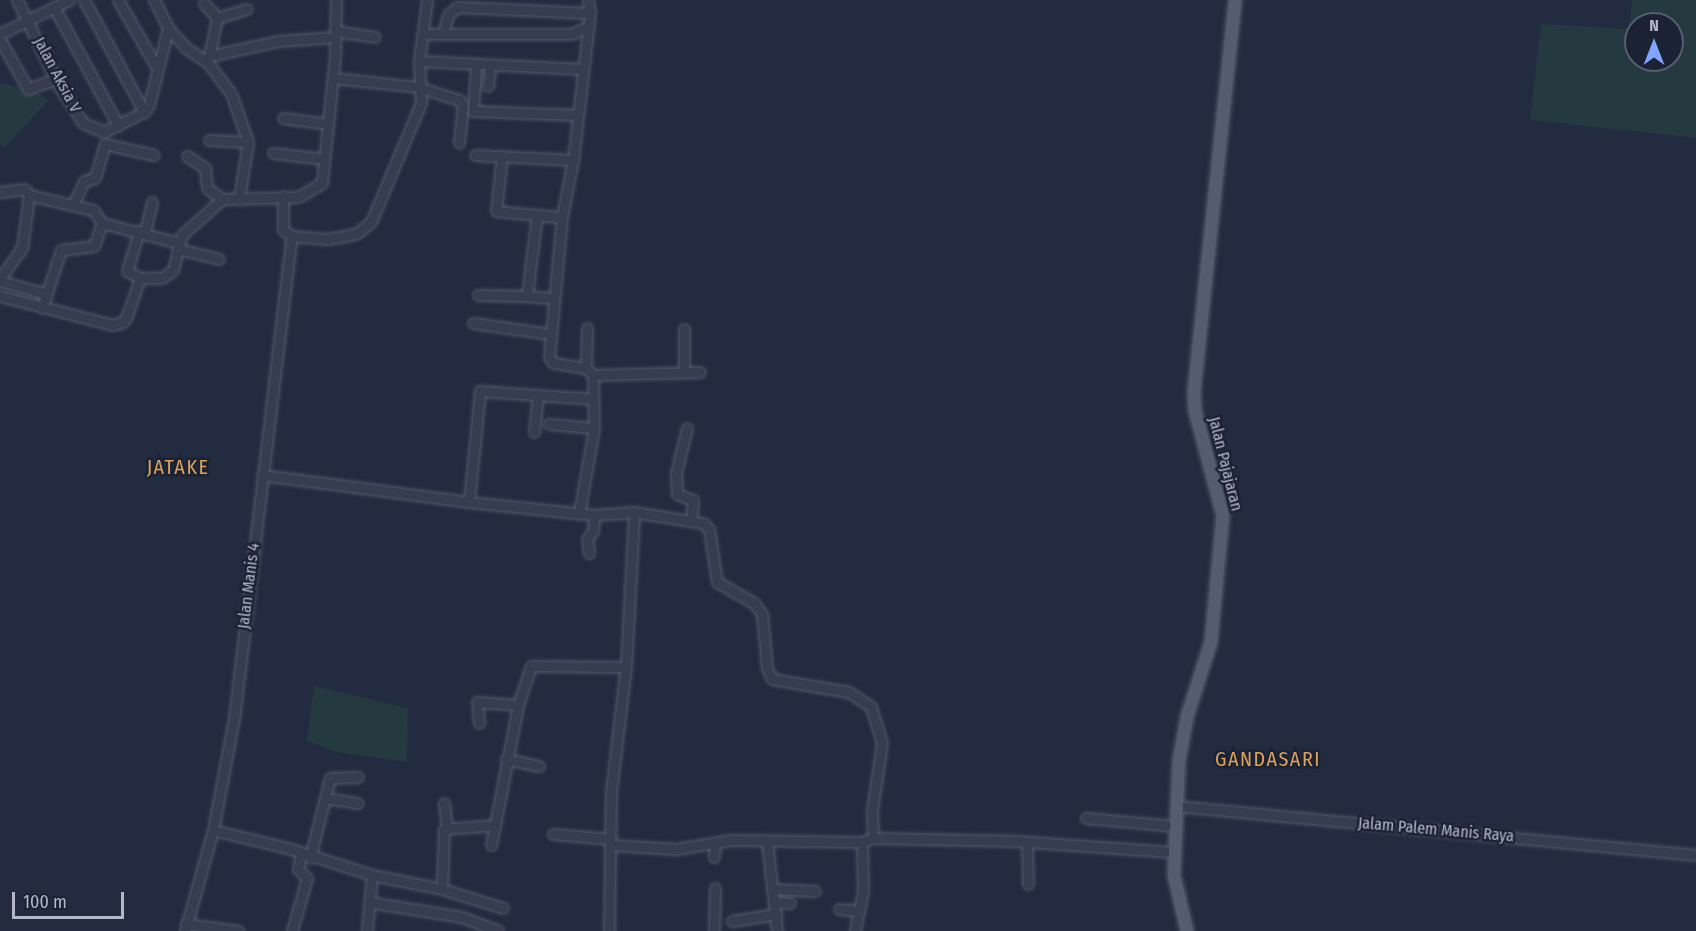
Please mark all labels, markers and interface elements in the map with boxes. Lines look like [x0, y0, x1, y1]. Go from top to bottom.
north arrow [1624, 12, 1684, 72]
text: N [1649, 16, 1659, 35]
street label: Jalan Aksia V [29, 34, 85, 116]
street label: Jalan Pajajaran [1204, 415, 1246, 513]
district label: JATAKE [147, 455, 209, 479]
street label: Jalan Manis 4 [234, 542, 264, 630]
district label: GANDASARI [1215, 747, 1321, 771]
street label: Jalam Palem Manis Raya [1357, 814, 1515, 846]
scale bar [15, 880, 128, 918]
text: 100 m [23, 891, 67, 913]

